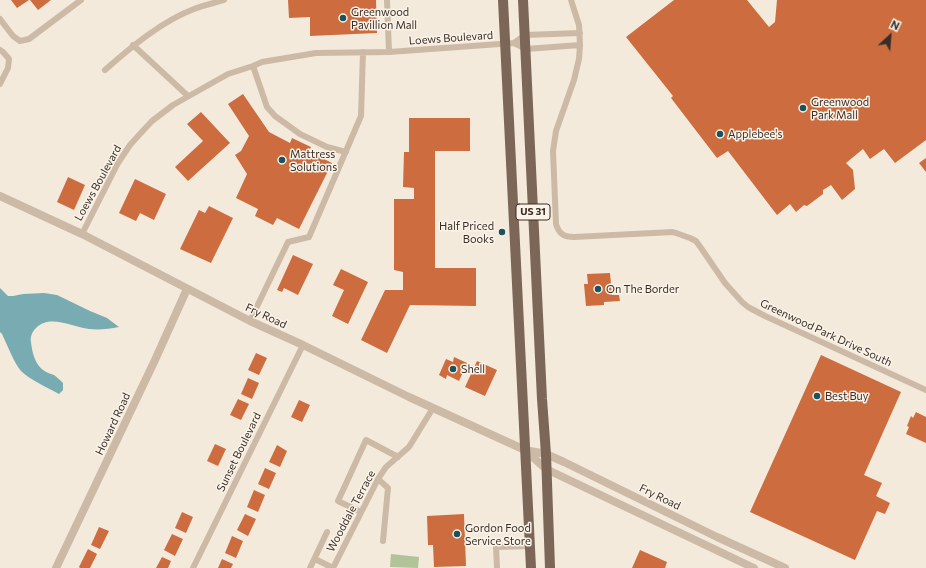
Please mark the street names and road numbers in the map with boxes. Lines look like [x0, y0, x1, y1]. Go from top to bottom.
street label: Loews Boulevard [408, 28, 494, 48]
street label: Loews Boulevard [72, 143, 124, 223]
road number: US 31 [516, 204, 550, 220]
street label: Greenwood Park Drive South [758, 297, 894, 369]
street label: Fry Road [243, 301, 289, 331]
street label: Howard Road [93, 391, 133, 457]
street label: Sunset Boulevard [214, 410, 264, 494]
street label: Wooddale Terrace [324, 468, 378, 554]
street label: Fry Road [637, 481, 683, 513]

